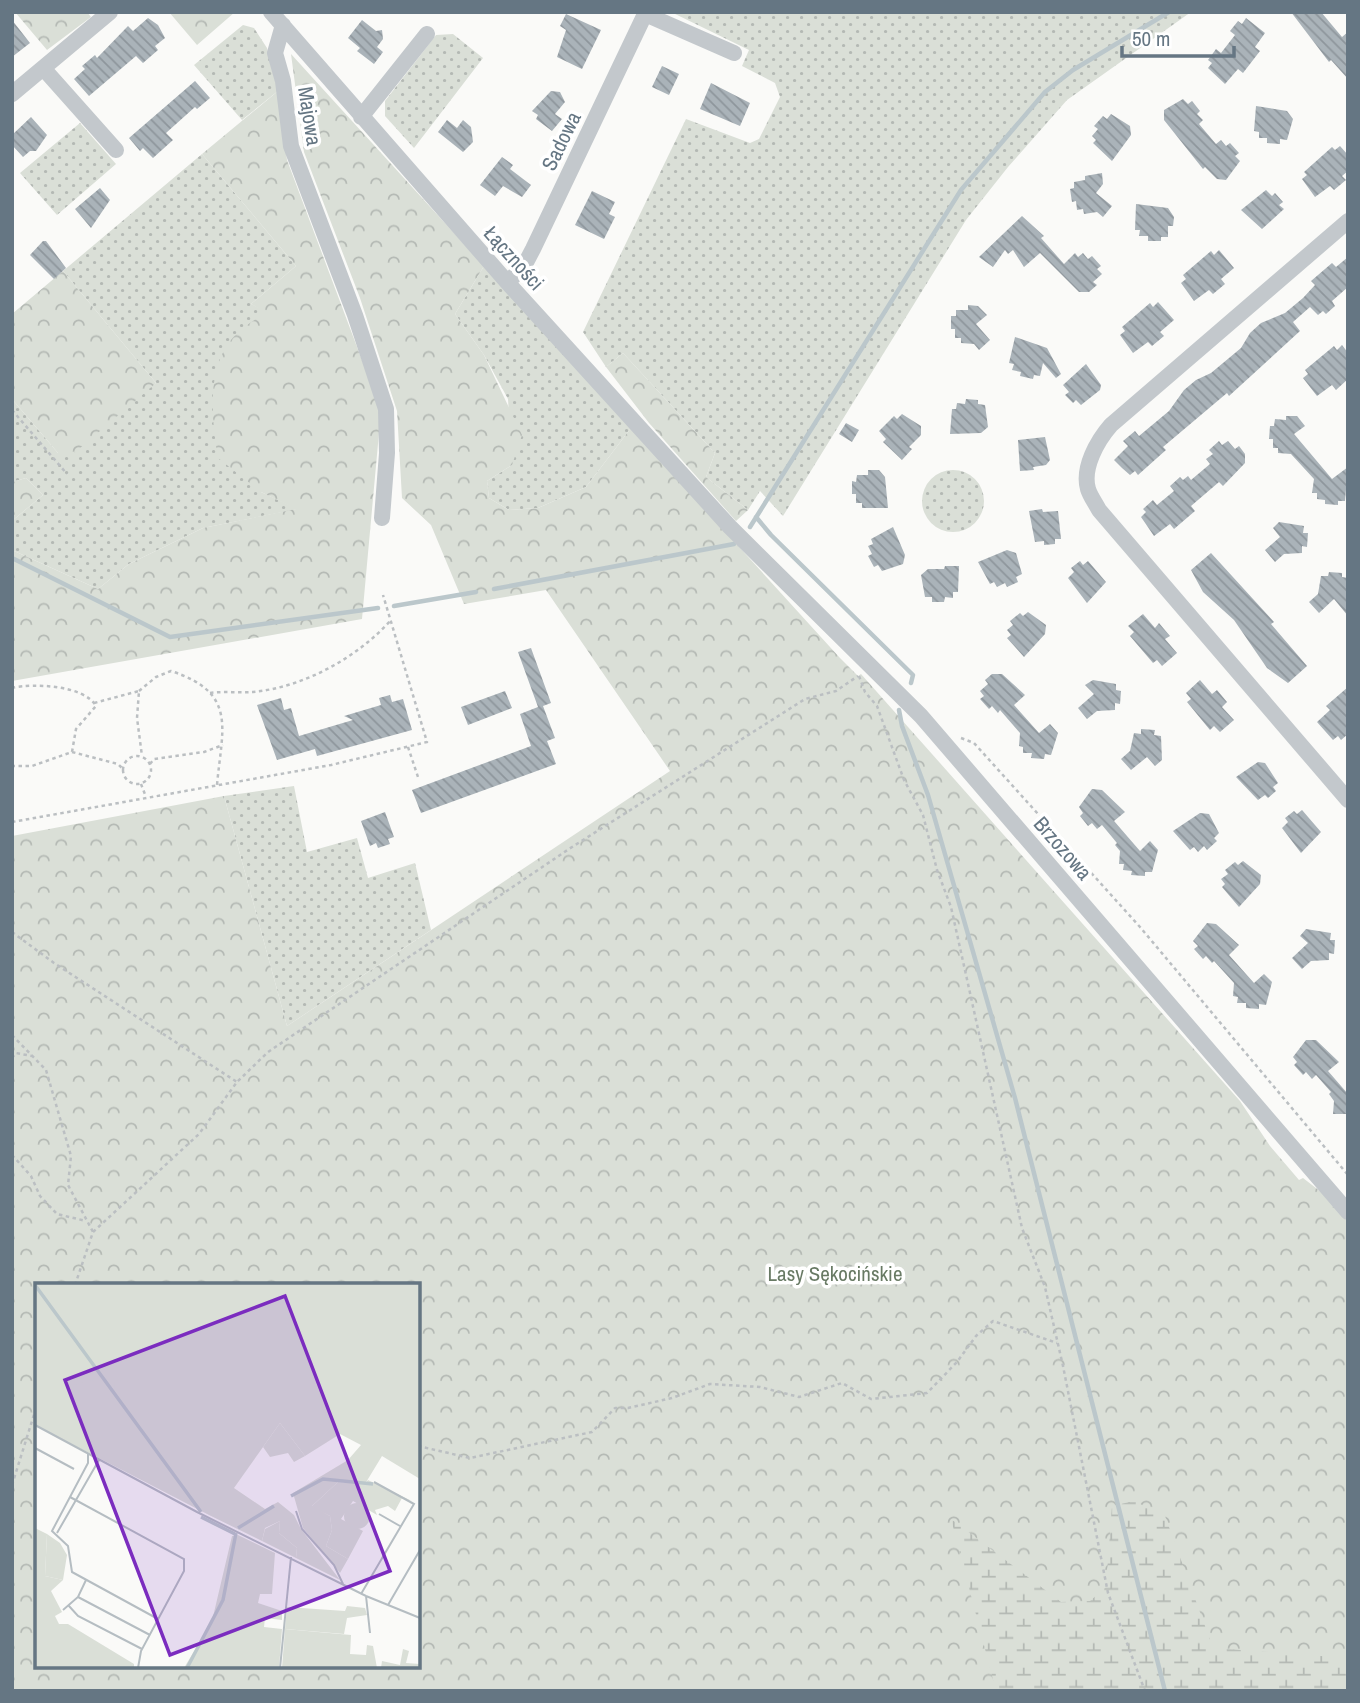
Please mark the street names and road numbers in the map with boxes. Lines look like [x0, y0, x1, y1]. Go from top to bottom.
street label: Majowa [291, 84, 329, 148]
street label: Sadowa [534, 106, 588, 175]
street label: Łączności [477, 219, 551, 297]
street label: Brzozowa [1027, 810, 1099, 886]

